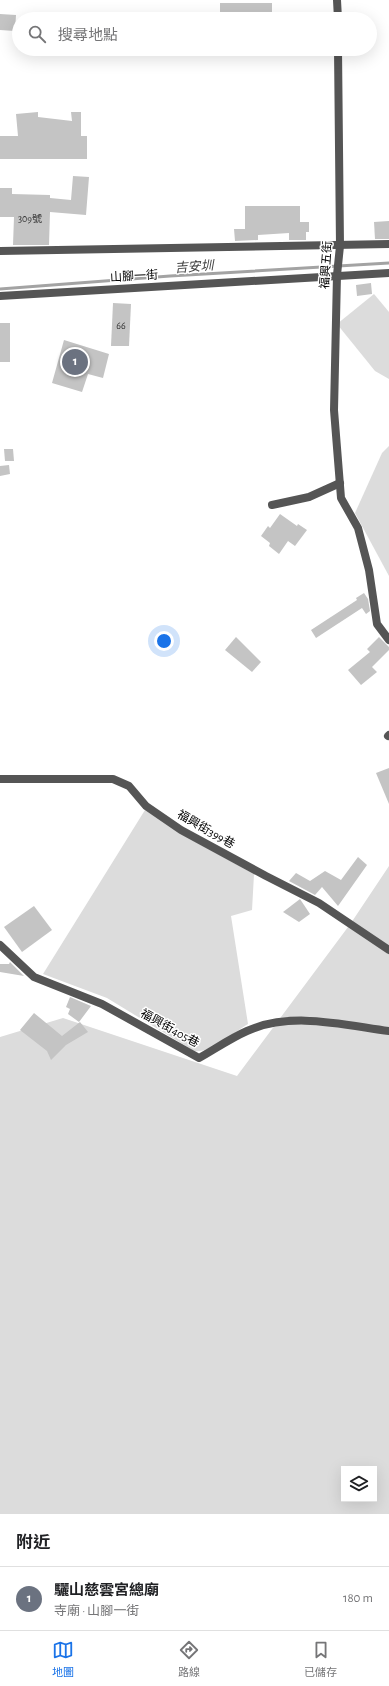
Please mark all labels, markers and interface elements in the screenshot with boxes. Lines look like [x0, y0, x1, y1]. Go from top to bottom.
search box [12, 12, 377, 56]
icon: search [26, 23, 48, 45]
text: 搜尋地點 [58, 28, 118, 43]
house number: 309號 [18, 214, 42, 224]
street label: 福興五街 [317, 241, 334, 289]
water label: 吉安圳 [174, 259, 216, 275]
street label: 山腳一街 [110, 268, 158, 283]
house number: 66 [116, 321, 126, 331]
pin: 1 [62, 347, 88, 377]
your location [154, 631, 174, 651]
street label: 福興街399巷 [175, 807, 237, 850]
street label: 福興街405巷 [139, 1006, 202, 1049]
map controls [341, 1466, 377, 1502]
button: layers [341, 1466, 377, 1502]
text: 附近 [16, 1534, 50, 1551]
text: 驪山慈雲宮總廟 [54, 1583, 159, 1598]
text: 1 [27, 1592, 31, 1605]
text: 180 m [343, 1592, 373, 1605]
text: 寺廟 · 山腳一街 [54, 1605, 139, 1618]
tab: 地圖 [52, 1639, 74, 1679]
tab: 路線 [178, 1639, 200, 1679]
tab: 已儲存 [304, 1639, 337, 1679]

